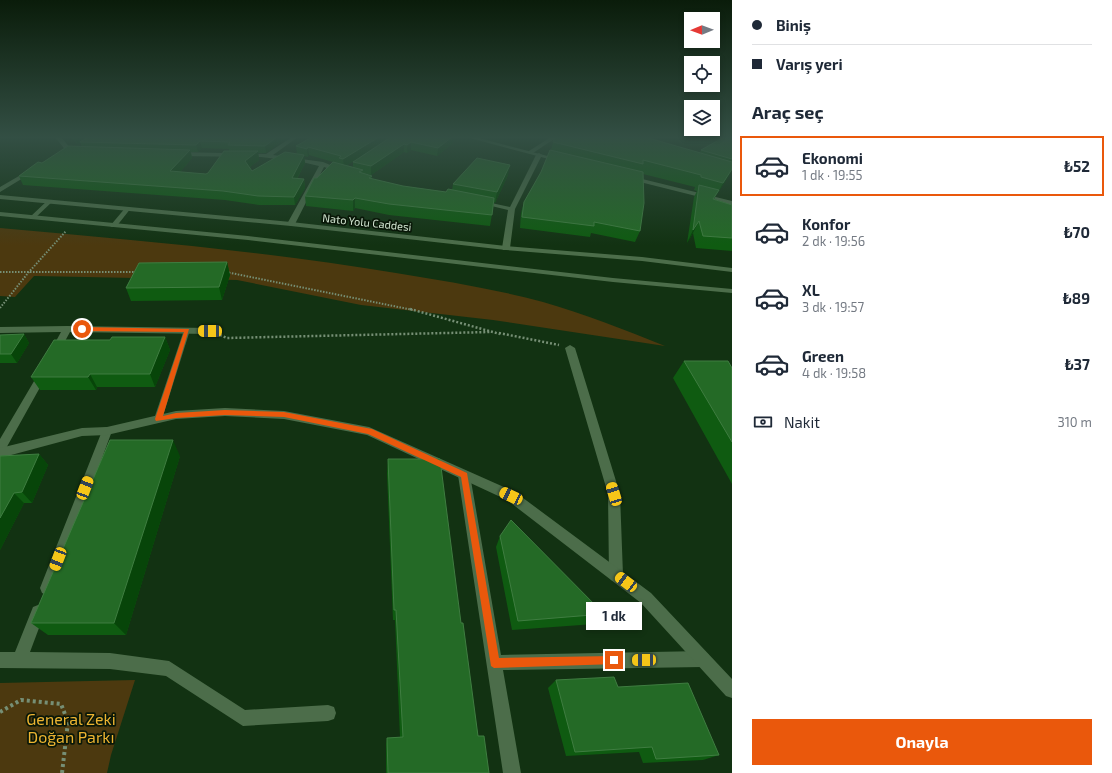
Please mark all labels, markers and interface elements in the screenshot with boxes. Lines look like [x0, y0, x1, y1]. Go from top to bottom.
north arrow [684, 12, 720, 48]
map controls [684, 12, 720, 136]
text: Biniş [776, 16, 811, 34]
text: Varış yeri [776, 55, 843, 73]
button: locate [684, 56, 720, 92]
button: layers [684, 100, 720, 136]
text: Araç seç [752, 101, 824, 123]
icon: car [754, 148, 790, 184]
text: Ekonomi [802, 149, 863, 167]
text: ₺52 [1064, 157, 1090, 175]
text: 1 dk · 19:55 [802, 167, 863, 183]
street label: Nato Yolu Caddesi [322, 211, 412, 233]
icon: car [754, 214, 790, 250]
text: Konfor [802, 215, 850, 233]
text: ₺70 [1064, 223, 1090, 241]
text: 2 dk · 19:56 [802, 233, 865, 249]
icon: car [754, 280, 790, 316]
text: XL [802, 281, 820, 299]
text: ₺89 [1063, 289, 1090, 307]
text: 3 dk · 19:57 [802, 299, 864, 315]
route start [73, 320, 91, 338]
car [198, 325, 222, 337]
icon: car [754, 346, 790, 382]
text: Green [802, 347, 844, 365]
text: ₺37 [1065, 355, 1090, 373]
text: 4 dk · 19:58 [802, 365, 866, 381]
icon: cash [752, 411, 774, 433]
text: Nakit [784, 413, 820, 431]
text: 310 m [1057, 414, 1092, 430]
car [75, 475, 95, 501]
car [605, 481, 623, 507]
car [498, 485, 524, 507]
car [48, 546, 68, 572]
car [613, 570, 639, 594]
callout: 1 dk [586, 602, 642, 630]
text: 1 dk [602, 608, 626, 624]
route end [605, 651, 623, 669]
car [632, 654, 656, 666]
park label: General Zeki Doğan Parkı [26, 709, 116, 746]
button: Onayla [752, 719, 1092, 765]

